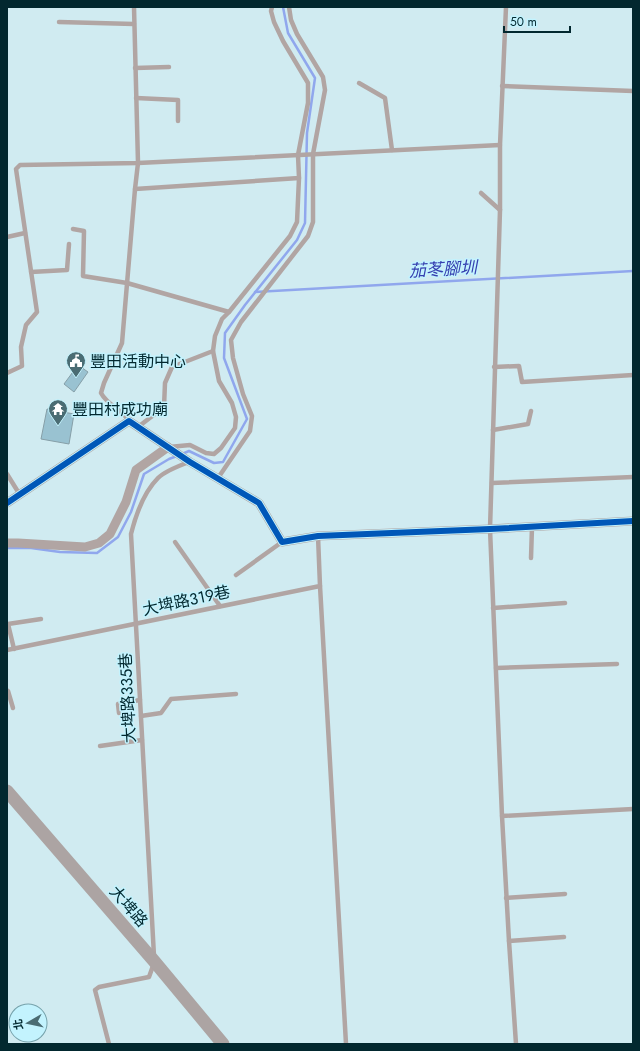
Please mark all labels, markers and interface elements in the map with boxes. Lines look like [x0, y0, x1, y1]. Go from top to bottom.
scale bar [504, 8, 570, 34]
text: 50 m [510, 13, 537, 31]
water label: 茄苳腳圳 [408, 255, 481, 283]
public building icon: 豐田活動中心 [65, 350, 87, 378]
place label: 豐田活動中心 [90, 350, 186, 373]
temple icon: 豐田村成功廟 [47, 398, 69, 426]
place label: 豐田村成功廟 [72, 398, 168, 421]
street label: 大埤路319巷 [140, 580, 232, 621]
street label: 大埤路335巷 [114, 652, 141, 744]
street label: 大埤路 [104, 881, 153, 932]
north arrow [8, 1003, 48, 1043]
text: 北 [9, 1018, 27, 1031]

